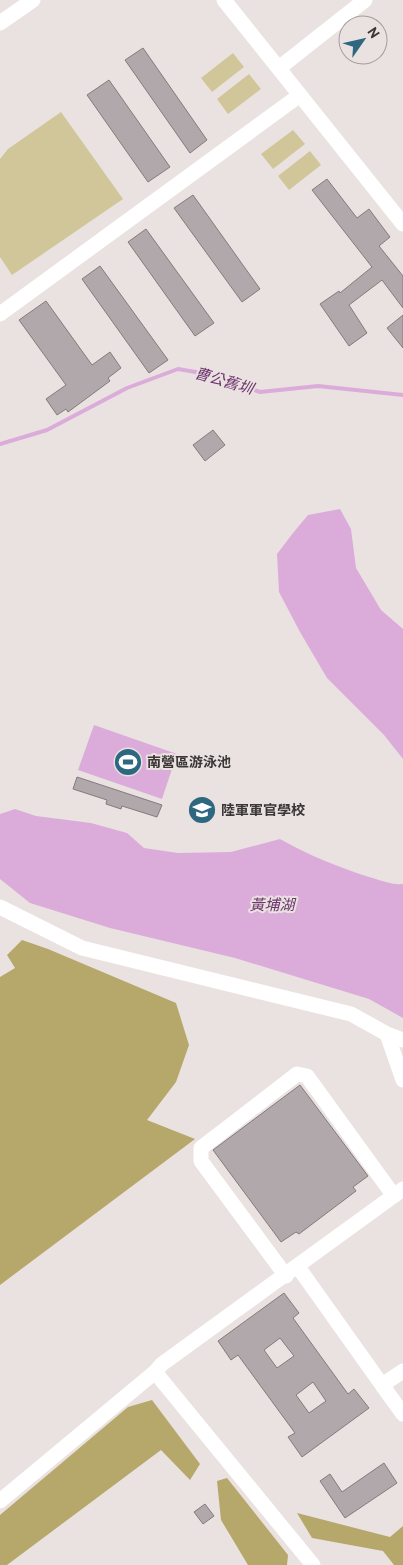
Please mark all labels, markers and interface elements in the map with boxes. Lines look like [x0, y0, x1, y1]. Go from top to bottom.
north arrow [338, 15, 388, 65]
text: N [363, 25, 382, 42]
water label: 曹公舊圳 [192, 365, 257, 400]
sports icon: 南營區游泳池 [113, 747, 143, 777]
place label: 南營區游泳池 [147, 755, 231, 772]
school or university icon: 陸軍軍官學校 [187, 795, 217, 825]
place label: 陸軍軍官學校 [221, 802, 305, 820]
water label: 黃埔湖 [249, 897, 296, 916]

